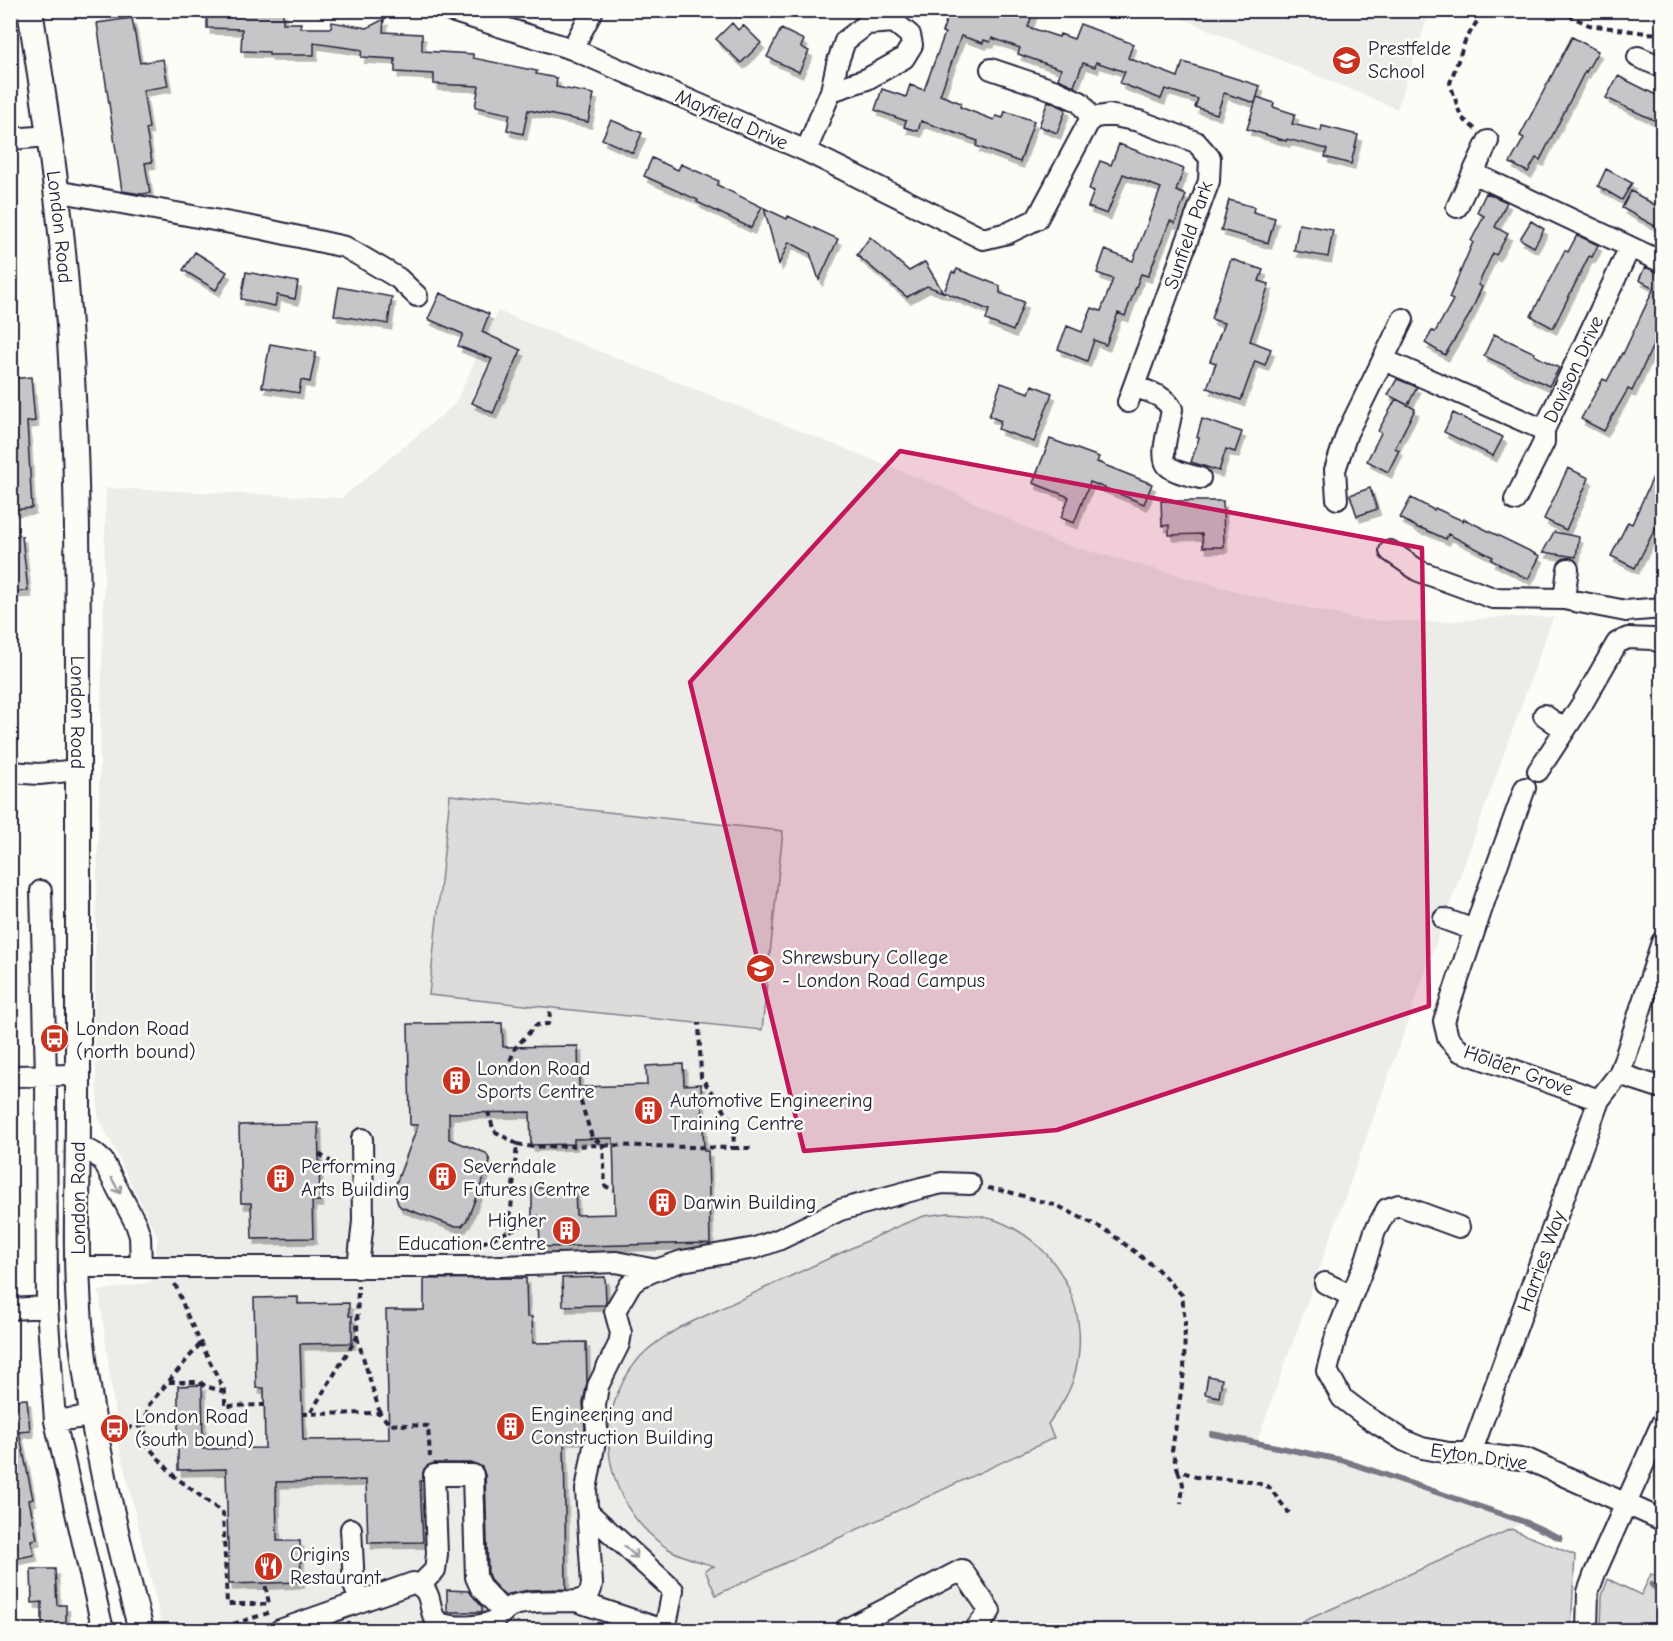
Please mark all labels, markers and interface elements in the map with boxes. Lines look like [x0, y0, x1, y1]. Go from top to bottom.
place label: Prestfelde School [1368, 37, 1451, 83]
school or university icon: Prestfelde School [1331, 44, 1363, 76]
street label: Mayfield Drive [672, 84, 792, 155]
street label: London Road [42, 169, 77, 284]
street label: Sunfield Park [1159, 178, 1218, 292]
street label: Davison Drive [1539, 312, 1608, 426]
street label: London Road [66, 656, 89, 769]
place label: Shrewsbury College - London Road Campus [782, 946, 985, 992]
school or university icon: Shrewsbury College - London Road Campus [745, 952, 777, 984]
place label: London Road (north bound) [76, 1017, 196, 1063]
bus stop icon: London Road (north bound) [39, 1023, 71, 1055]
street label: Holder Grove [1461, 1040, 1577, 1101]
place label: London Road Sports Centre [477, 1057, 595, 1103]
building icon: London Road Sports Centre [440, 1064, 472, 1096]
place label: Automotive Engineering Training Centre [670, 1089, 873, 1135]
building icon: Automotive Engineering Training Centre [633, 1095, 665, 1127]
street label: London Road [67, 1141, 90, 1255]
place label: Performing Arts Building [301, 1155, 410, 1201]
place label: Severndale Futures Centre [463, 1155, 590, 1201]
building icon: Severndale Futures Centre [426, 1161, 458, 1193]
building icon: Performing Arts Building [264, 1162, 296, 1194]
one-way arrow [110, 1177, 122, 1194]
building icon: Darwin Building [646, 1186, 678, 1218]
place label: Darwin Building [683, 1191, 816, 1214]
street label: Harries Way [1513, 1208, 1570, 1315]
place label: Higher Education Centre [398, 1209, 546, 1255]
building icon: Higher Education Centre [551, 1215, 583, 1247]
place label: Engineering and Construction Building [531, 1403, 714, 1449]
place label: London Road (south bound) [135, 1405, 254, 1451]
building icon: Engineering and Construction Building [494, 1410, 526, 1442]
bus stop icon: London Road (south bound) [98, 1412, 130, 1444]
street label: Eyton Drive [1429, 1438, 1529, 1475]
place label: Origins Restaurant [290, 1543, 382, 1589]
one-way arrow [623, 1545, 638, 1559]
restaurant icon: Origins Restaurant [253, 1550, 285, 1582]

